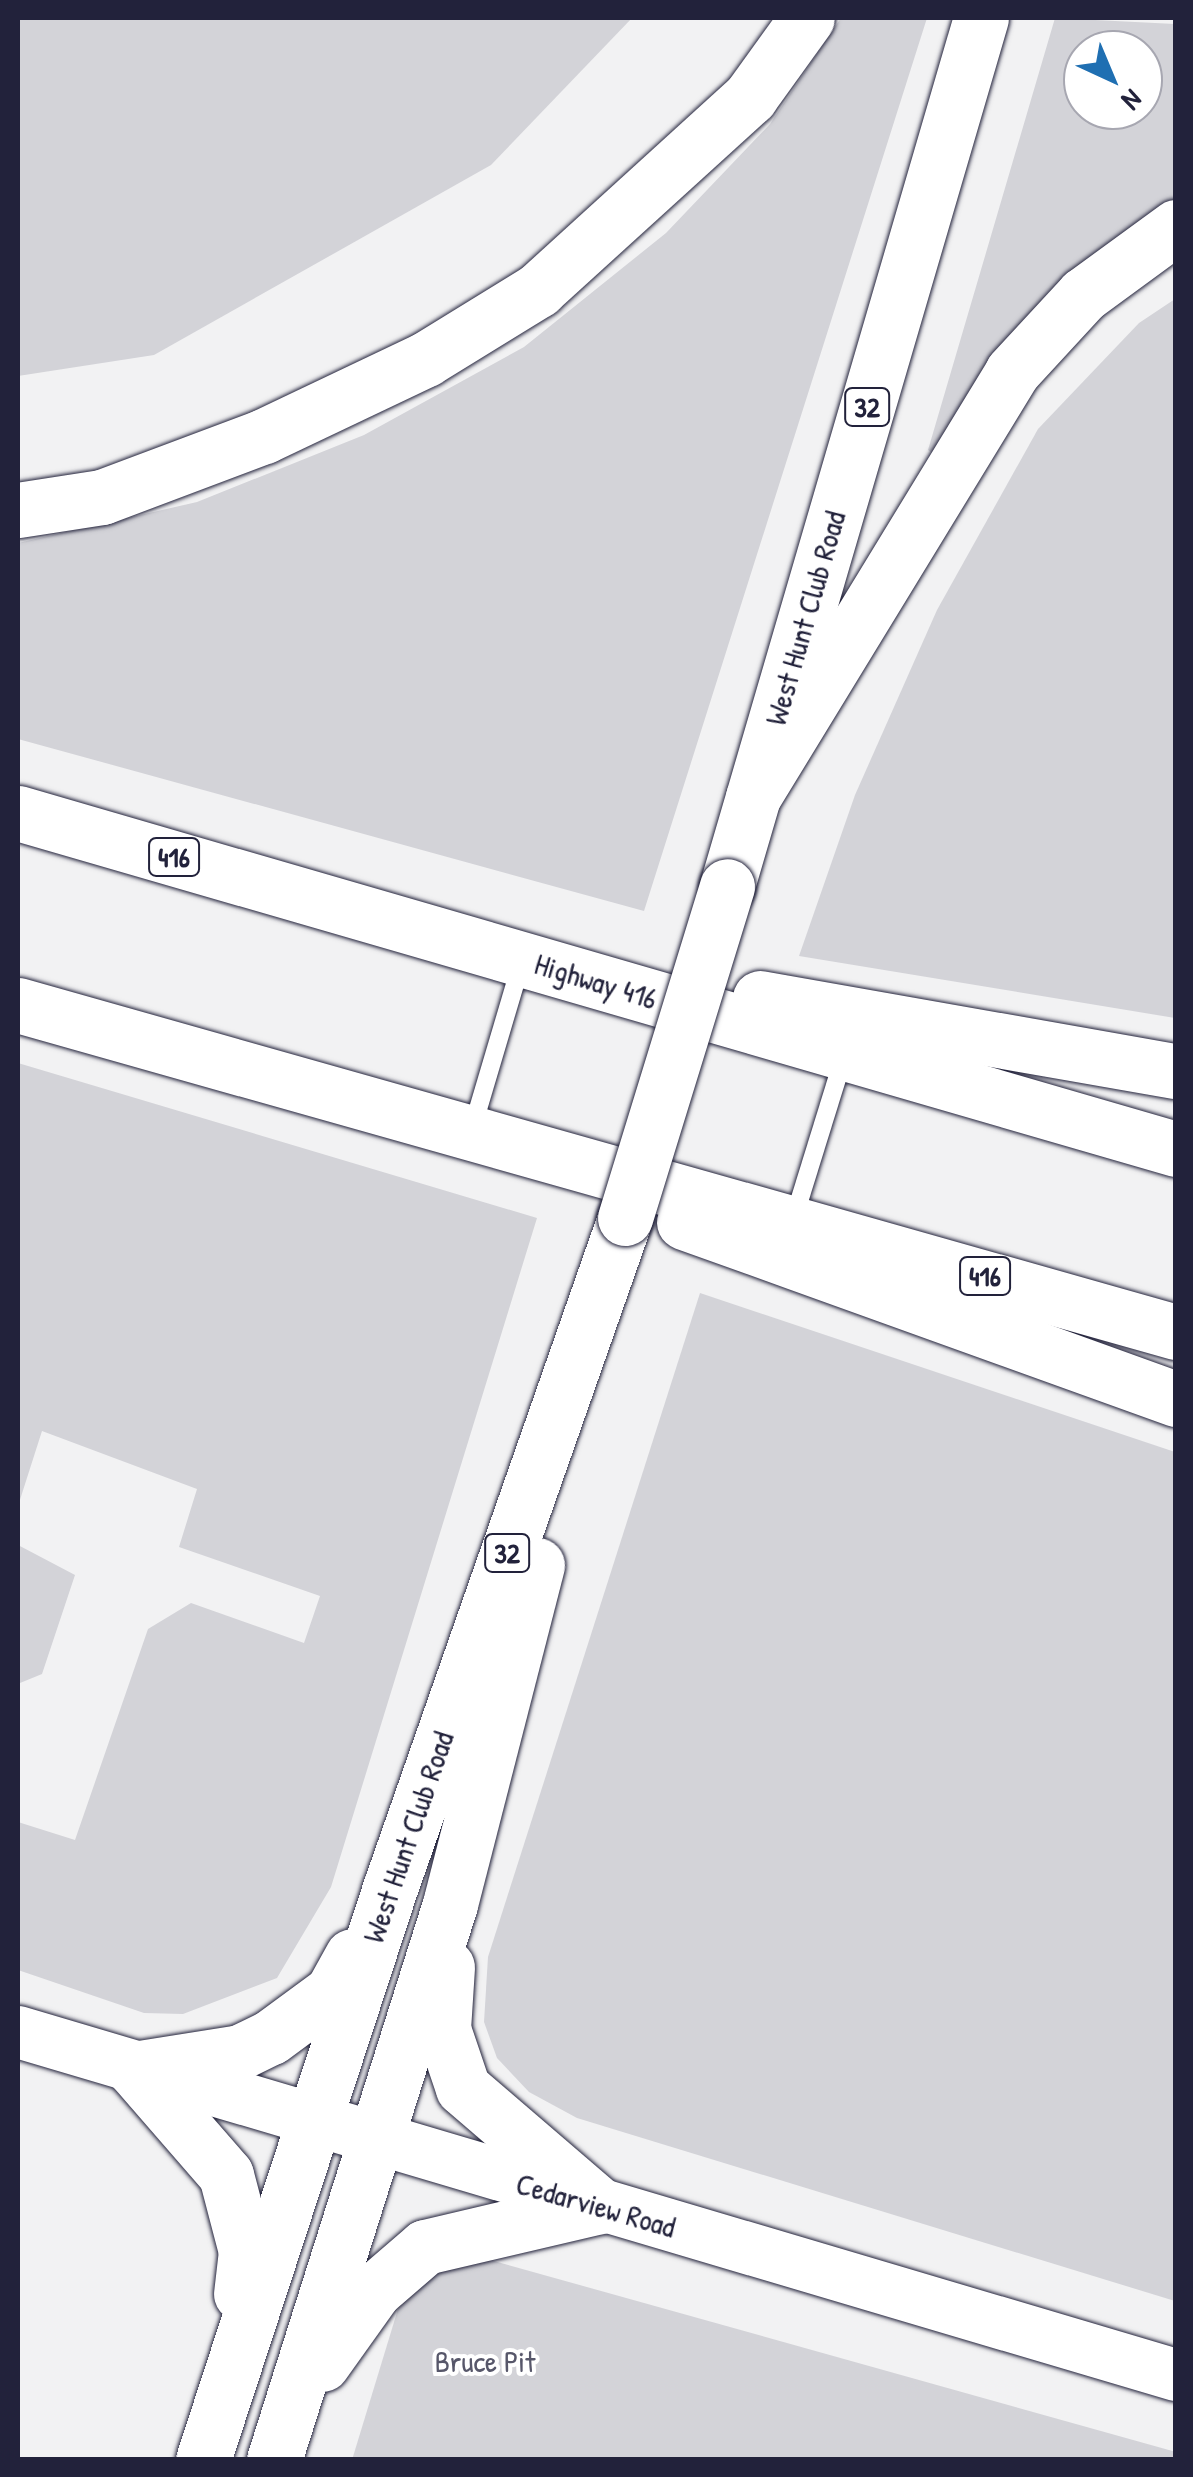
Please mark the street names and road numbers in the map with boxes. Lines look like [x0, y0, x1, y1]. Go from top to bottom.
road number: 32 [842, 384, 892, 430]
street label: West Hunt Club Road [757, 507, 853, 729]
road number: 416 [146, 834, 202, 880]
street label: Highway 416 [530, 945, 662, 1017]
road number: 416 [958, 1253, 1012, 1299]
road number: 32 [482, 1530, 532, 1576]
street label: West Hunt Club Road [355, 1727, 461, 1947]
street label: Cedarview Road [512, 2165, 680, 2245]

